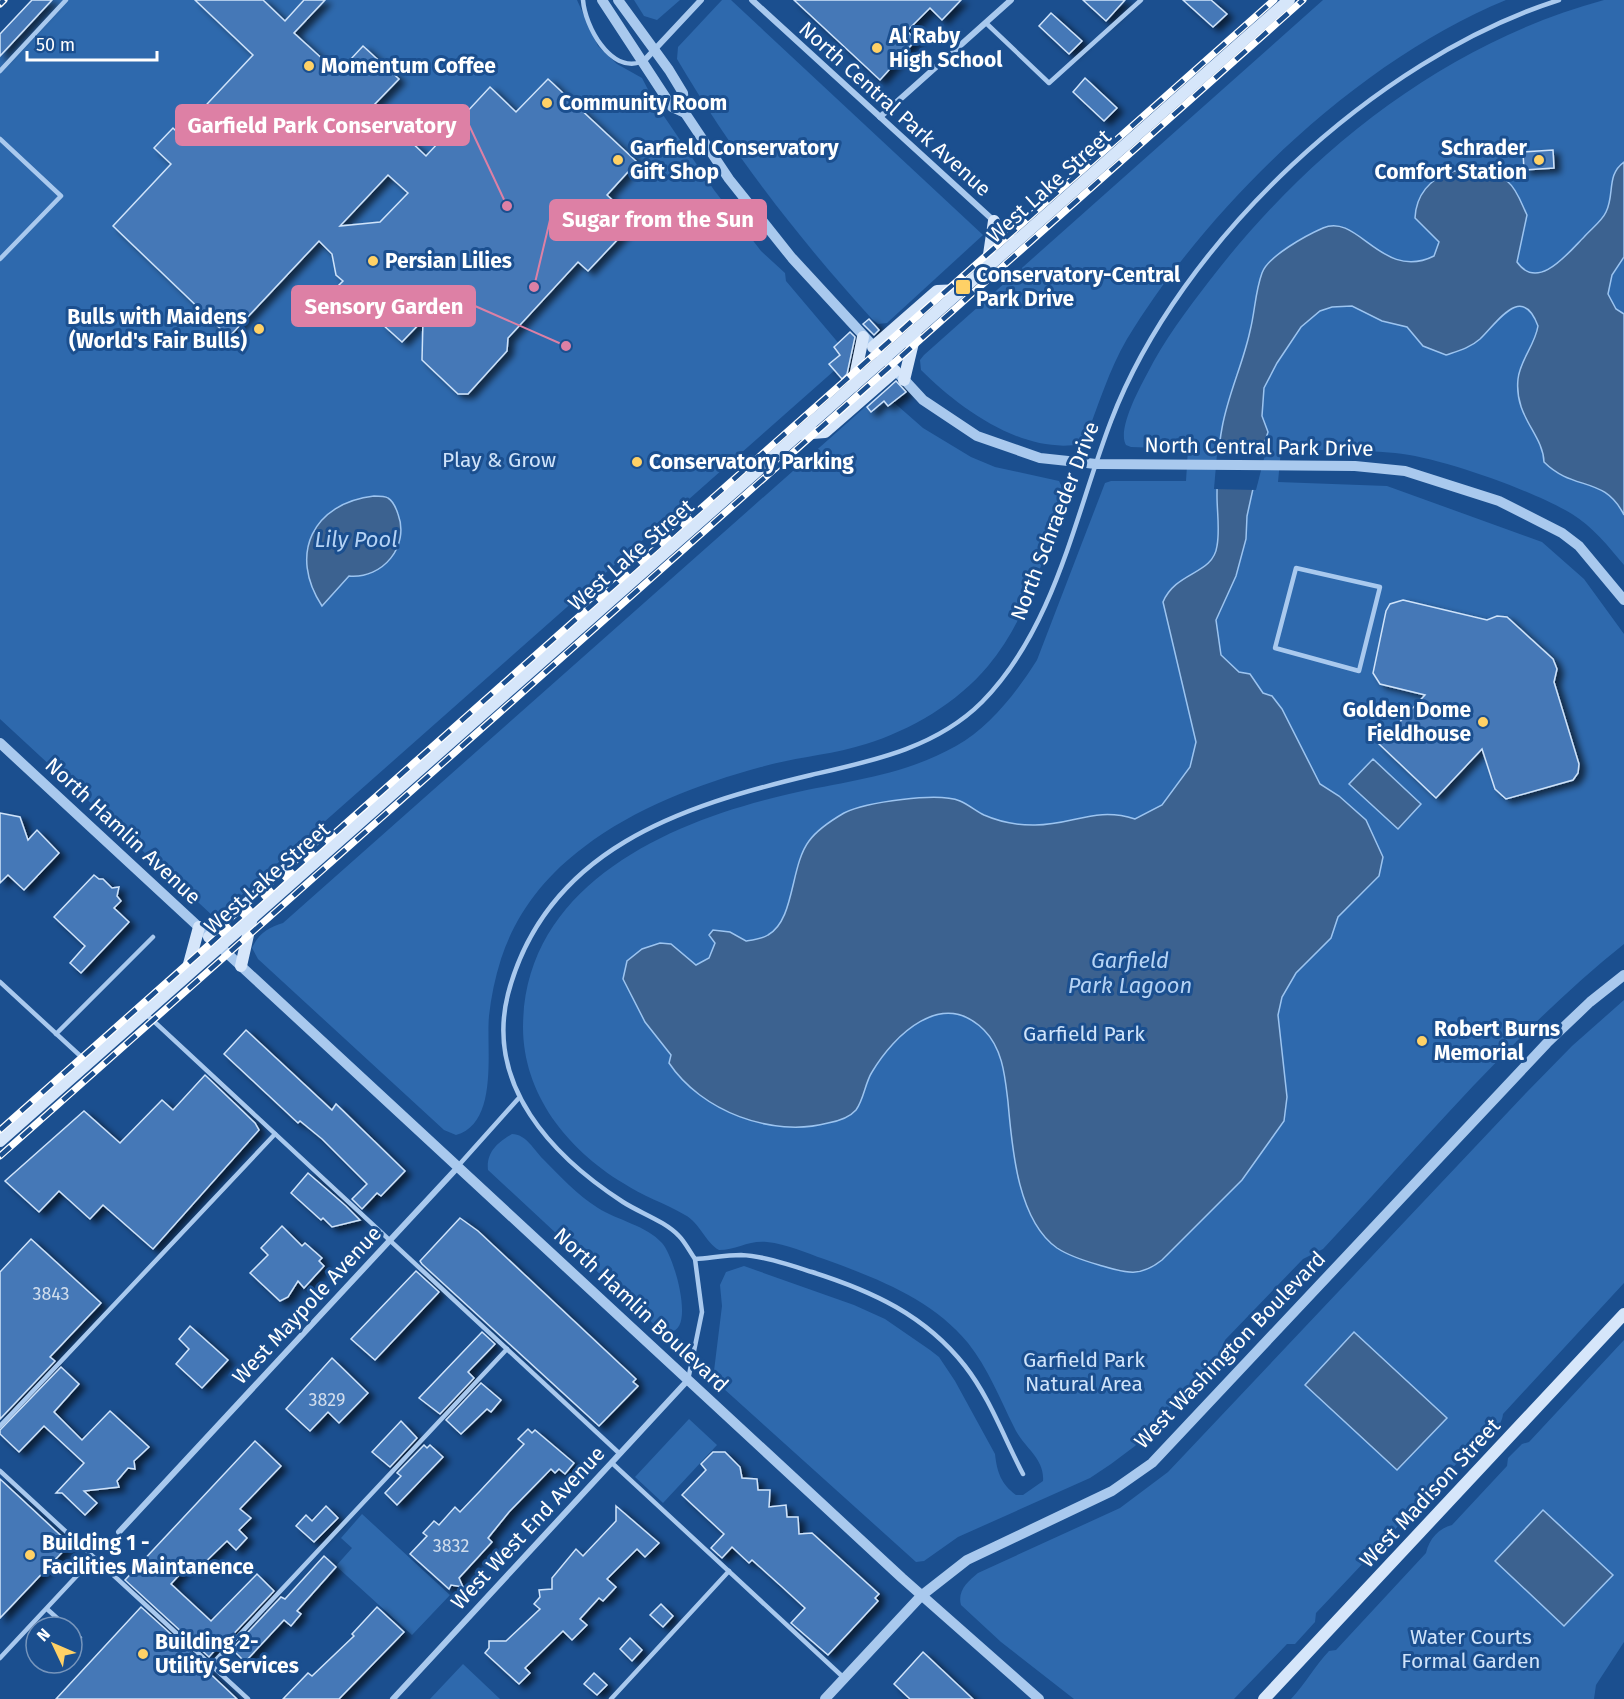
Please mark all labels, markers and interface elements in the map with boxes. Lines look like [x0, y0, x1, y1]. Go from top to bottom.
street label: North Central Park Avenue [794, 16, 996, 202]
place label: Al Raby High School [888, 23, 1003, 73]
scale bar [27, 24, 158, 62]
text: 50 m [36, 34, 75, 56]
marker: Al Raby High School [870, 41, 884, 55]
place label: Momentum Coffee [321, 53, 496, 79]
marker: Momentum Coffee [302, 59, 316, 73]
place label: Community Room [559, 90, 727, 116]
marker: Community Room [540, 96, 554, 110]
callout: Garfield Park Conservatory [176, 105, 469, 145]
text: Garfield Park Conservatory [188, 112, 457, 139]
street label: West Lake Street [982, 123, 1117, 248]
place label: Garfield Conservatory Gift Shop [630, 135, 839, 185]
place label: Schrader Comfort Station [1375, 135, 1528, 185]
marker: Garfield Conservatory Gift Shop [611, 153, 625, 167]
marker: Schrader Comfort Station [1532, 153, 1546, 167]
callout: Sugar from the Sun [550, 200, 766, 240]
text: Sugar from the Sun [562, 206, 754, 233]
place label: Persian Lilies [385, 248, 512, 274]
marker: Persian Lilies [366, 254, 380, 268]
place label: Conservatory-Central Park Drive [976, 262, 1181, 312]
marker: Conservatory-Central Park Drive [954, 278, 972, 296]
callout: Sensory Garden [292, 286, 475, 326]
text: Sensory Garden [305, 293, 463, 320]
place label: Bulls with Maidens (World's Fair Bulls) [67, 304, 247, 354]
marker: Bulls with Maidens (World's Fair Bulls) [252, 322, 266, 336]
street label: North Schraeder Drive [1005, 418, 1105, 624]
street label: North Central Park Drive [1144, 432, 1374, 462]
park label: Play & Grow [442, 447, 556, 473]
place label: Conservatory Parking [649, 449, 854, 475]
marker: Conservatory Parking [630, 455, 644, 469]
street label: West Lake Street [563, 493, 699, 617]
water label: Lily Pool [314, 526, 398, 553]
place label: Golden Dome Fieldhouse [1343, 697, 1471, 747]
marker: Golden Dome Fieldhouse [1476, 715, 1490, 729]
street label: North Hamlin Avenue [40, 752, 206, 910]
street label: West Lake Street [199, 816, 335, 940]
water label: Garfield Park Lagoon [1068, 947, 1192, 999]
place label: Robert Burns Memorial [1434, 1016, 1560, 1066]
park label: Garfield Park [1023, 1021, 1145, 1047]
marker: Robert Burns Memorial [1415, 1034, 1429, 1048]
street label: West Maypole Avenue [227, 1221, 387, 1389]
street label: North Hamlin Boulevard [548, 1222, 734, 1398]
street label: West Washington Boulevard [1129, 1246, 1331, 1454]
house number: 3843 [32, 1283, 70, 1305]
park label: Garfield Park Natural Area [1023, 1347, 1145, 1397]
house number: 3829 [309, 1389, 345, 1411]
street label: West Madison Street [1354, 1413, 1506, 1573]
street label: West West End Avenue [445, 1441, 611, 1615]
place label: Building 1 - Facilities Maintanence [42, 1530, 254, 1580]
house number: 3832 [433, 1535, 469, 1557]
marker: Building 1 - Facilities Maintanence [23, 1548, 37, 1562]
north arrow [24, 1615, 84, 1675]
park label: Water Courts Formal Garden [1401, 1624, 1541, 1674]
text: N [33, 1625, 54, 1645]
place label: Building 2- Utility Services [155, 1629, 299, 1679]
marker: Building 2- Utility Services [136, 1647, 150, 1661]

